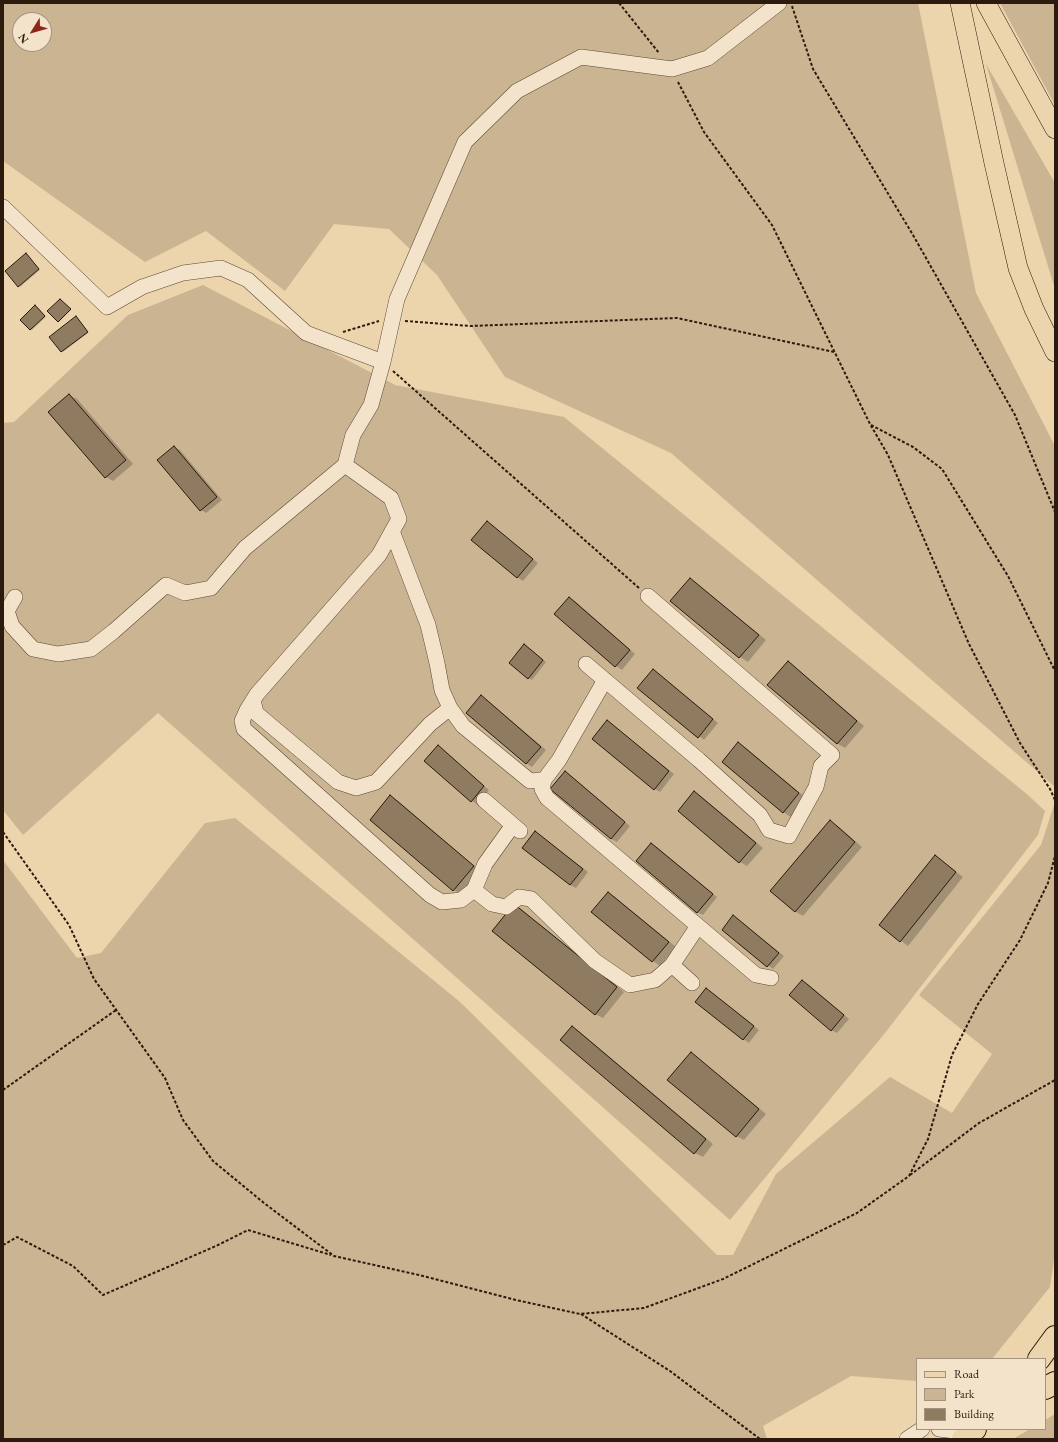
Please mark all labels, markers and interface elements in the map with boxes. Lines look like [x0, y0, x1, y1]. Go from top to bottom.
north arrow [12, 12, 52, 52]
text: N [15, 31, 31, 46]
legend [916, 1358, 1046, 1430]
text: Road [954, 1366, 979, 1382]
text: Park [954, 1386, 974, 1402]
text: Building [954, 1406, 994, 1422]

